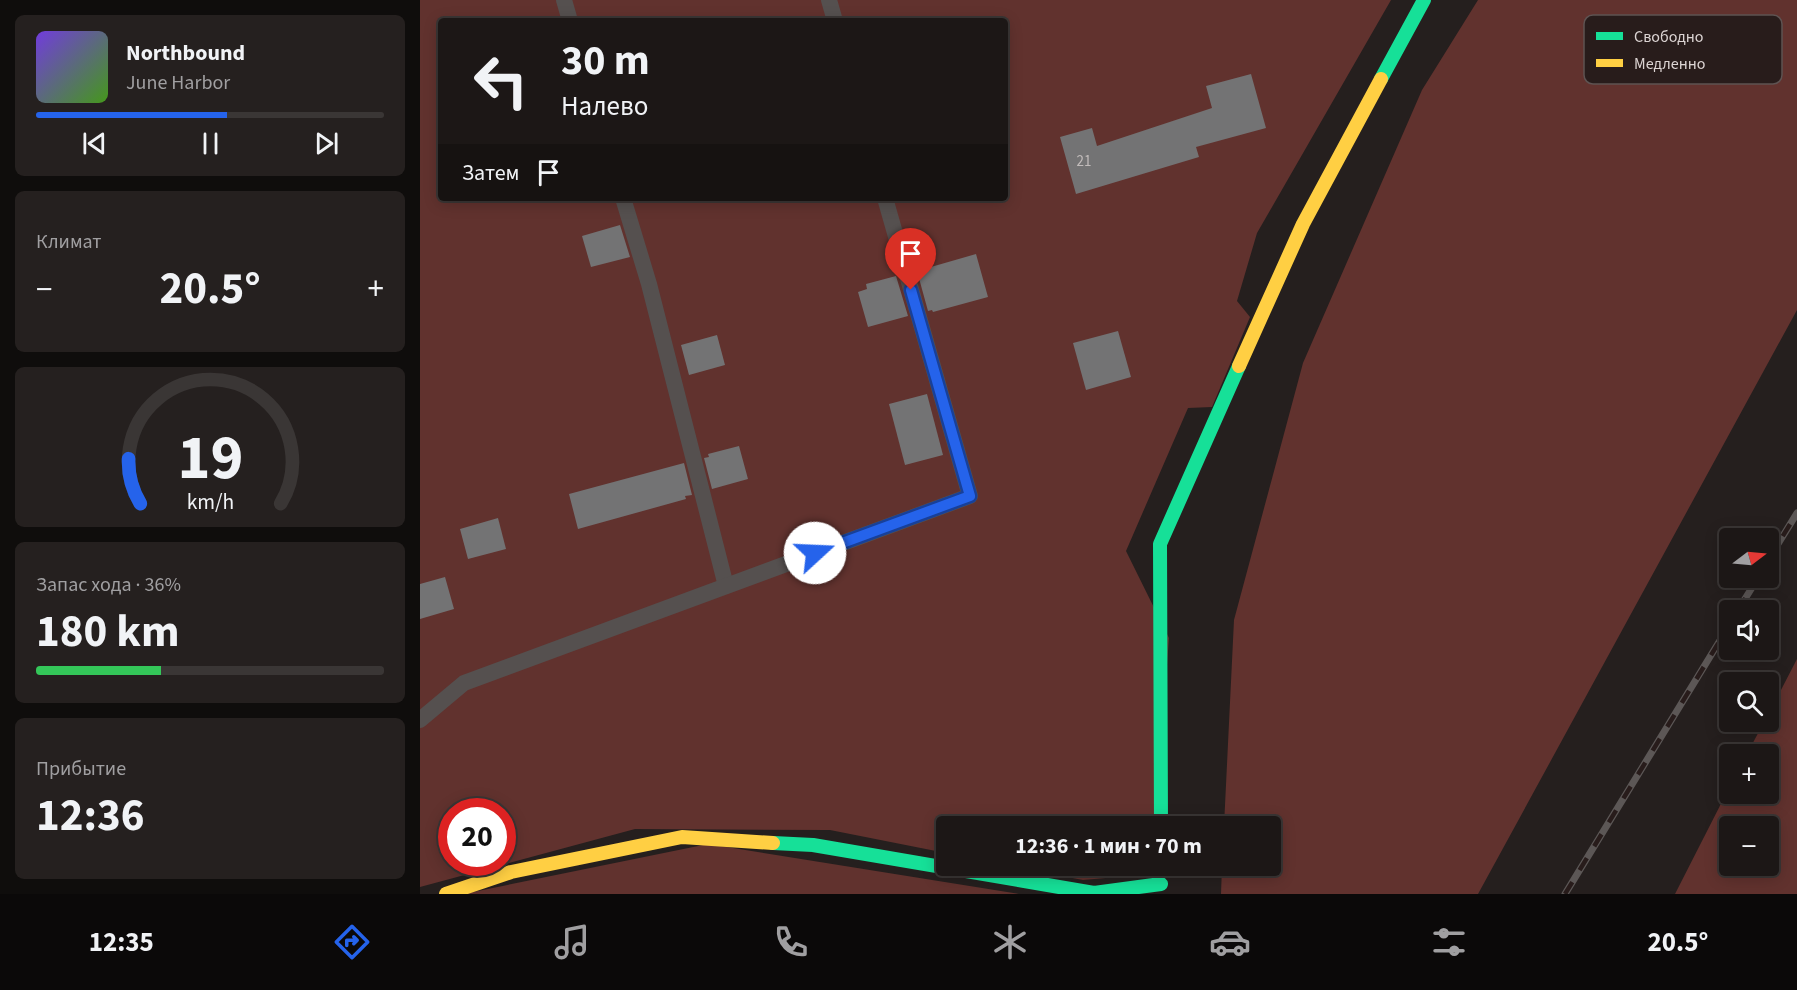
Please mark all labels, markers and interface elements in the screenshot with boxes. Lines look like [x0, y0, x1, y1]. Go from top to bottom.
legend [1584, 15, 1782, 84]
text: Свободно [1634, 26, 1704, 48]
text: 30 m [561, 31, 650, 91]
text: Northbound [126, 37, 245, 69]
icon: left [462, 42, 540, 120]
text: Медленно [1634, 53, 1705, 75]
text: June Harbor [126, 69, 230, 97]
text: Налево [561, 87, 648, 126]
icon: previous [78, 127, 111, 160]
icon: pause [194, 127, 227, 160]
icon: next [310, 127, 343, 160]
house number: 21 [1077, 151, 1091, 172]
icon: arrive [532, 156, 565, 189]
text: Затем [462, 157, 520, 189]
text: Климат [36, 228, 102, 256]
pin [885, 228, 936, 290]
icon: arrive [894, 237, 927, 270]
text: 20.5° [159, 257, 261, 321]
text: − [36, 266, 52, 313]
text: + [368, 266, 384, 313]
text: 19 [177, 414, 243, 503]
text: km/h [186, 487, 234, 518]
position arrow [783, 521, 847, 585]
north arrow [1719, 528, 1779, 588]
map controls [1719, 528, 1779, 876]
text: Запас хода · 36% [36, 571, 181, 599]
text: 180 km [36, 600, 180, 664]
button: sound [1719, 600, 1779, 660]
button: search [1719, 672, 1779, 732]
button: + [1719, 744, 1779, 804]
text: Прибытие [36, 755, 126, 783]
text: 12:36 [36, 784, 145, 848]
speed limit sign: 20 [438, 798, 516, 876]
button: − [1719, 816, 1779, 876]
text: 12:36 · 1 мин · 70 m [1015, 830, 1202, 862]
icon: directions [331, 921, 373, 963]
icon: music [551, 921, 593, 963]
icon: phone [770, 921, 812, 963]
icon: climate [989, 921, 1031, 963]
icon: car [1209, 921, 1251, 963]
icon: filters [1428, 921, 1470, 963]
text: 12:35 [89, 923, 154, 962]
text: 20.5° [1648, 923, 1708, 962]

